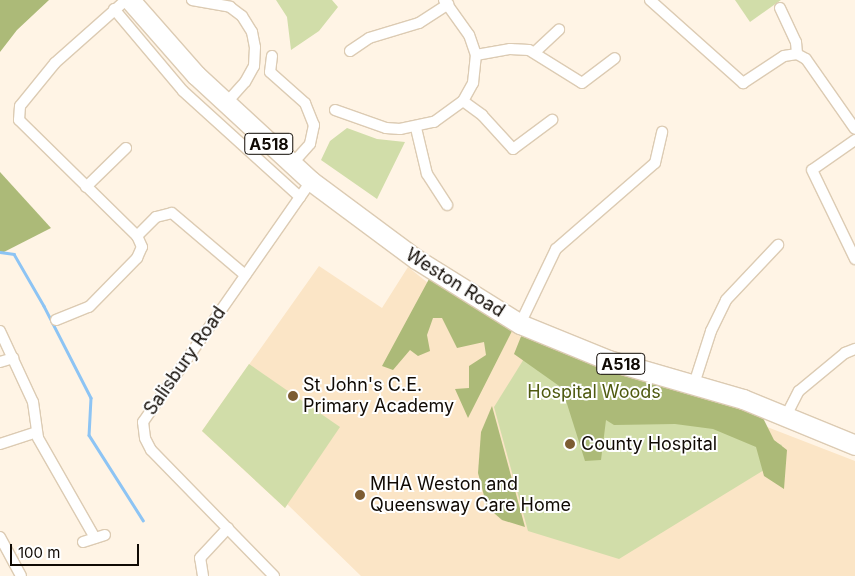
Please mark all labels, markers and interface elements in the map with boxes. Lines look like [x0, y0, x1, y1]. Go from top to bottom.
road number: A518 [244, 130, 294, 158]
street label: Weston Road [402, 244, 508, 322]
street label: Salisbury Road [140, 303, 230, 419]
road number: A518 [596, 350, 646, 378]
place label: St John's C.E. Primary Academy [303, 375, 454, 418]
park label: Hospital Woods [527, 381, 661, 403]
marker: St John's C.E. Primary Academy [287, 390, 299, 402]
place label: County Hospital [581, 433, 717, 455]
marker: County Hospital [563, 437, 577, 451]
place label: MHA Weston and Queensway Care Home [370, 474, 571, 516]
marker: MHA Weston and Queensway Care Home [354, 489, 366, 501]
scale bar [12, 534, 141, 566]
text: 100 m [18, 543, 60, 562]

